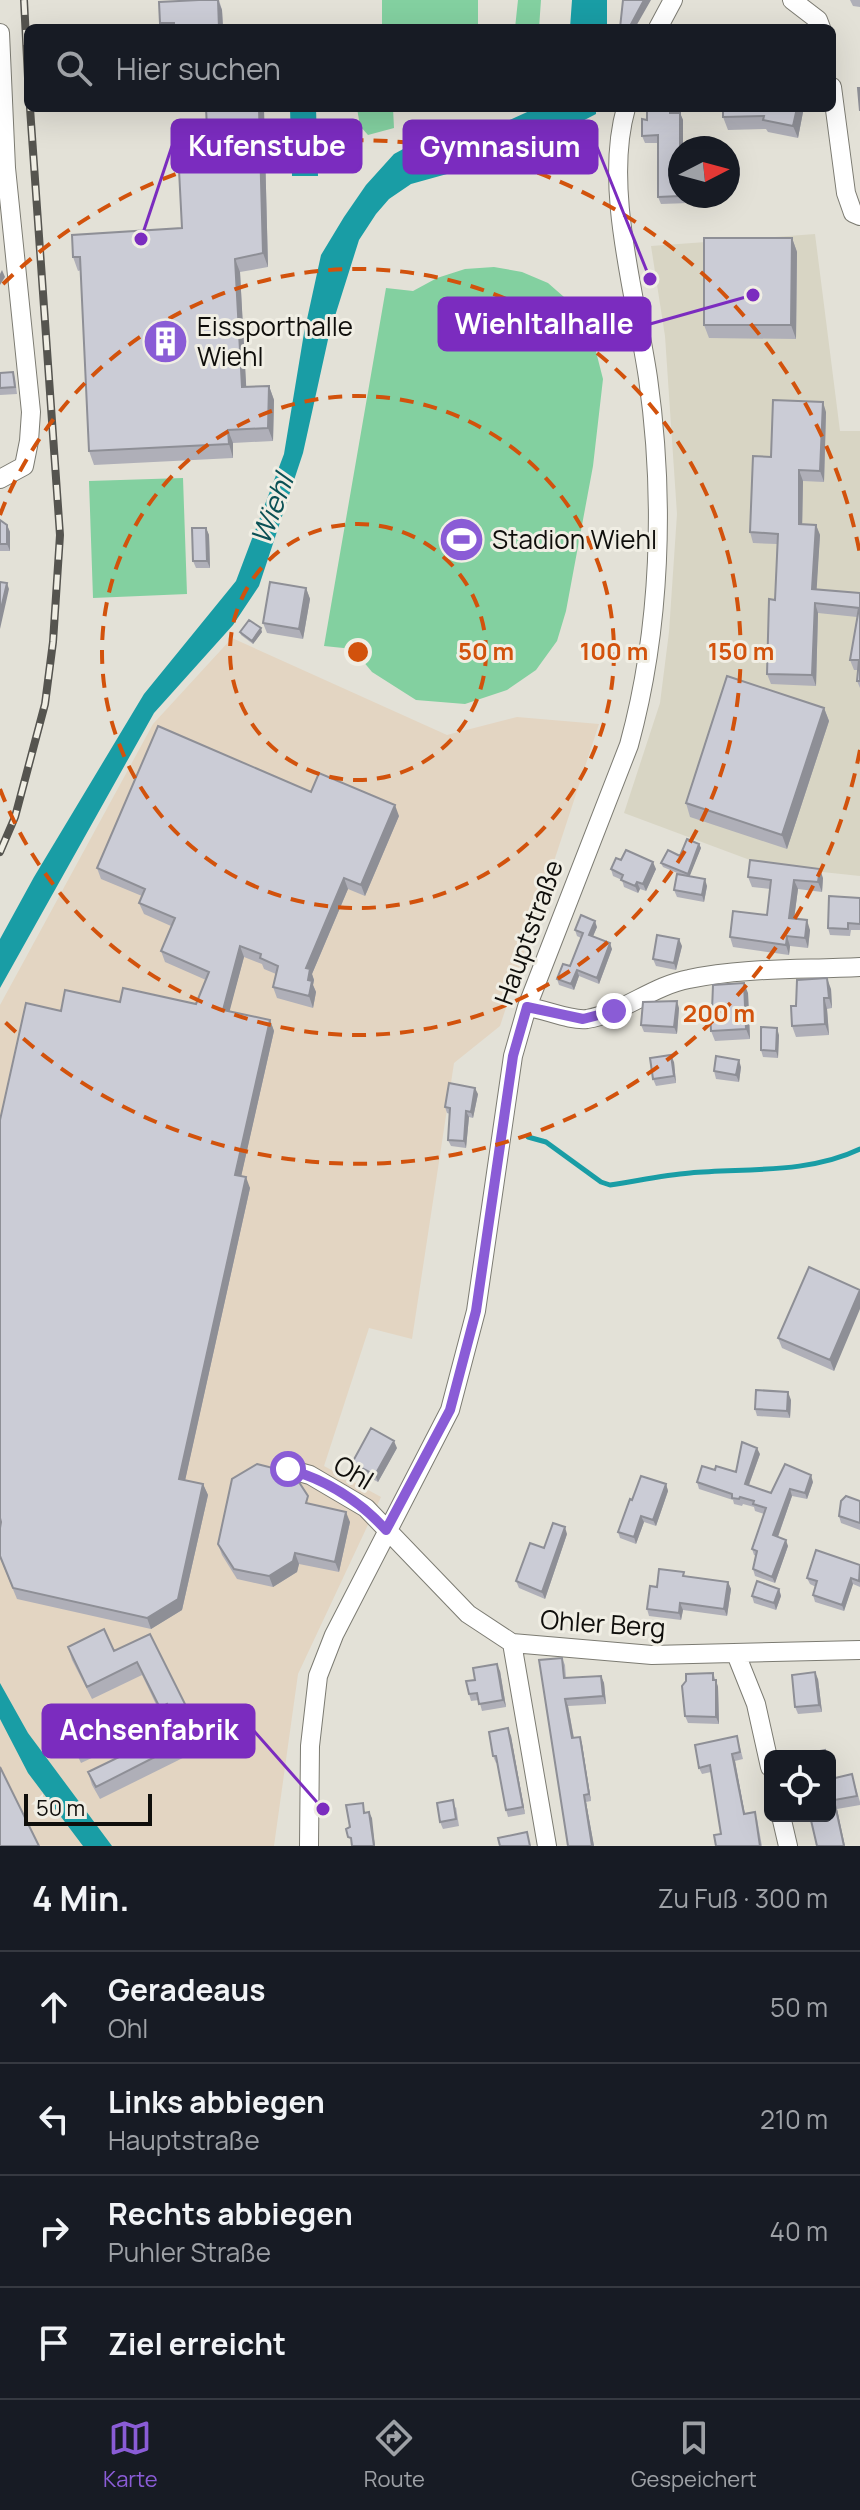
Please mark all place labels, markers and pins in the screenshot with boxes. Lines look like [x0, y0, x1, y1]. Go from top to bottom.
callout: Kufenstube [172, 120, 361, 172]
callout: Gymnasium [404, 121, 597, 173]
callout: Wiehltalhalle [439, 298, 650, 350]
place label: Eissporthalle Wiehl [197, 308, 353, 374]
building icon: Eissporthalle Wiehl [142, 317, 190, 365]
sports icon: Stadion Wiehl [437, 515, 485, 563]
place label: Stadion Wiehl [492, 521, 657, 557]
centre of rings [344, 638, 372, 666]
callout: Achsenfabrik [43, 1705, 254, 1757]

